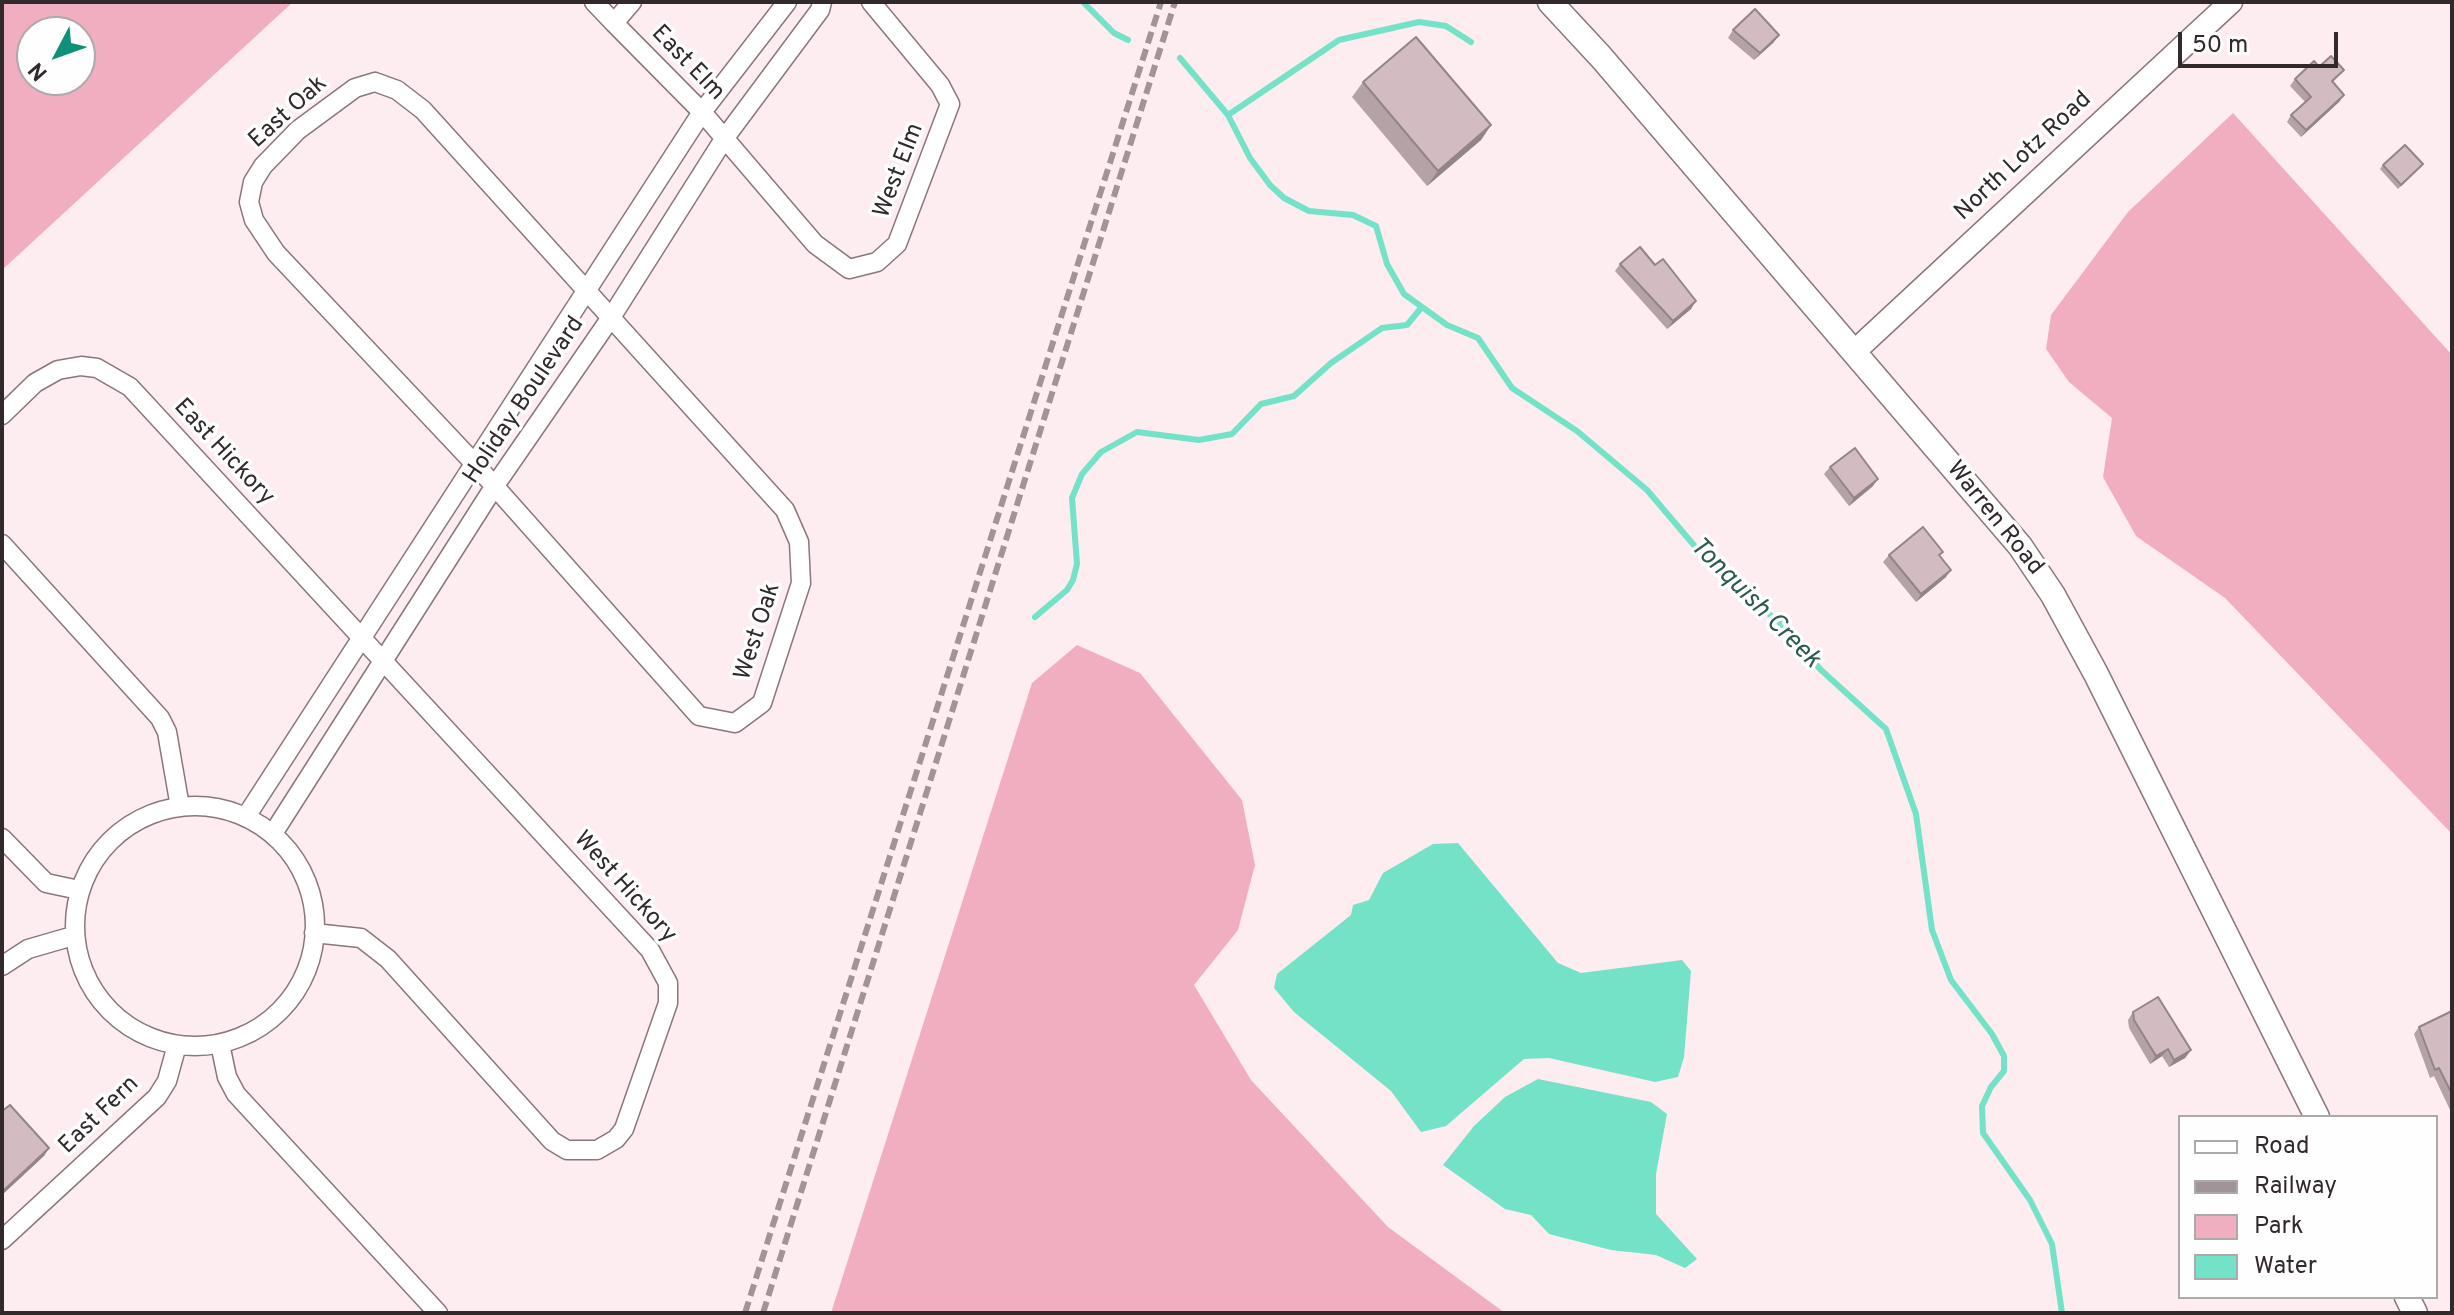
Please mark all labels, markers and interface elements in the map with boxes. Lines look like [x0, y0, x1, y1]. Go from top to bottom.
north arrow [16, 16, 96, 96]
scale bar [2182, 16, 2342, 66]
street label: East Elm [644, 20, 730, 108]
text: 50 m [2192, 31, 2248, 61]
text: N [24, 56, 54, 86]
street label: East Oak [244, 70, 334, 156]
street label: North Lotz Road [1950, 86, 2098, 228]
street label: West Elm [869, 120, 931, 222]
street label: Holiday Boulevard [458, 312, 592, 490]
street label: East Hickory [166, 394, 280, 512]
street label: Warren Road [1939, 456, 2049, 582]
water label: Tonquish Creek [1682, 532, 1826, 676]
street label: West Oak [730, 580, 788, 684]
street label: West Hickory [566, 826, 682, 950]
street label: East Fern [54, 1071, 146, 1161]
legend [2178, 1115, 2438, 1299]
text: Road [2254, 1132, 2310, 1162]
text: Railway [2254, 1172, 2337, 1202]
text: Park [2254, 1212, 2304, 1242]
text: Water [2254, 1252, 2317, 1282]

